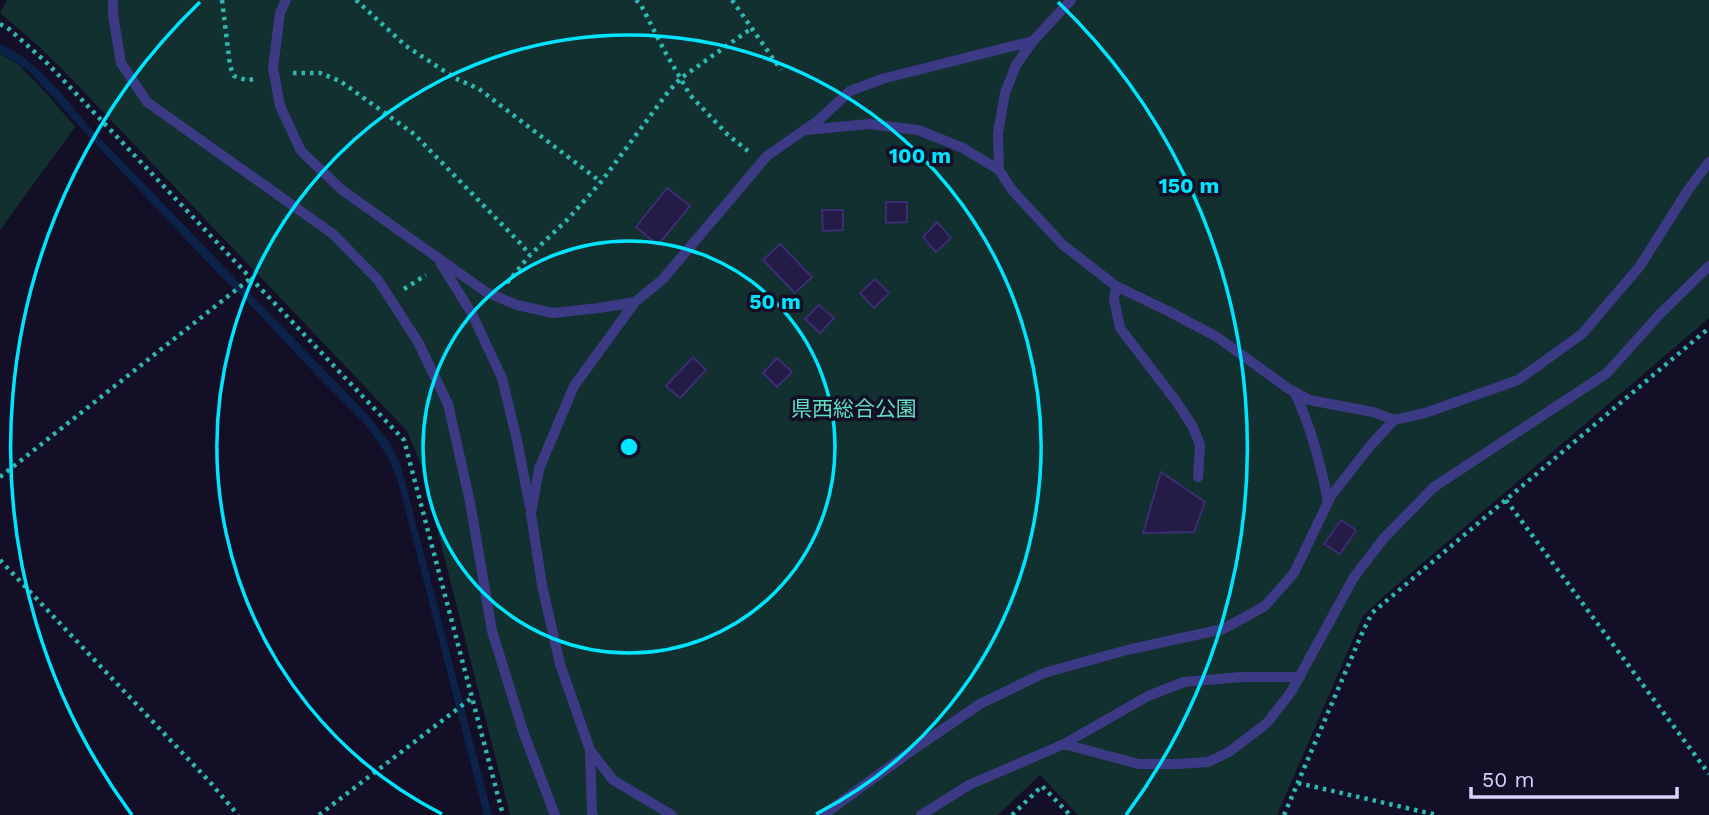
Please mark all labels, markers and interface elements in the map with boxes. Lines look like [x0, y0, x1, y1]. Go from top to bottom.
text: 100 m [889, 143, 951, 168]
text: 150 m [1159, 173, 1219, 198]
text: 50 m [749, 289, 801, 314]
park label: 県西総合公園 [791, 396, 917, 421]
centre of rings [617, 435, 641, 459]
scale bar [1471, 756, 1678, 800]
text: 50 m [1482, 767, 1534, 792]

